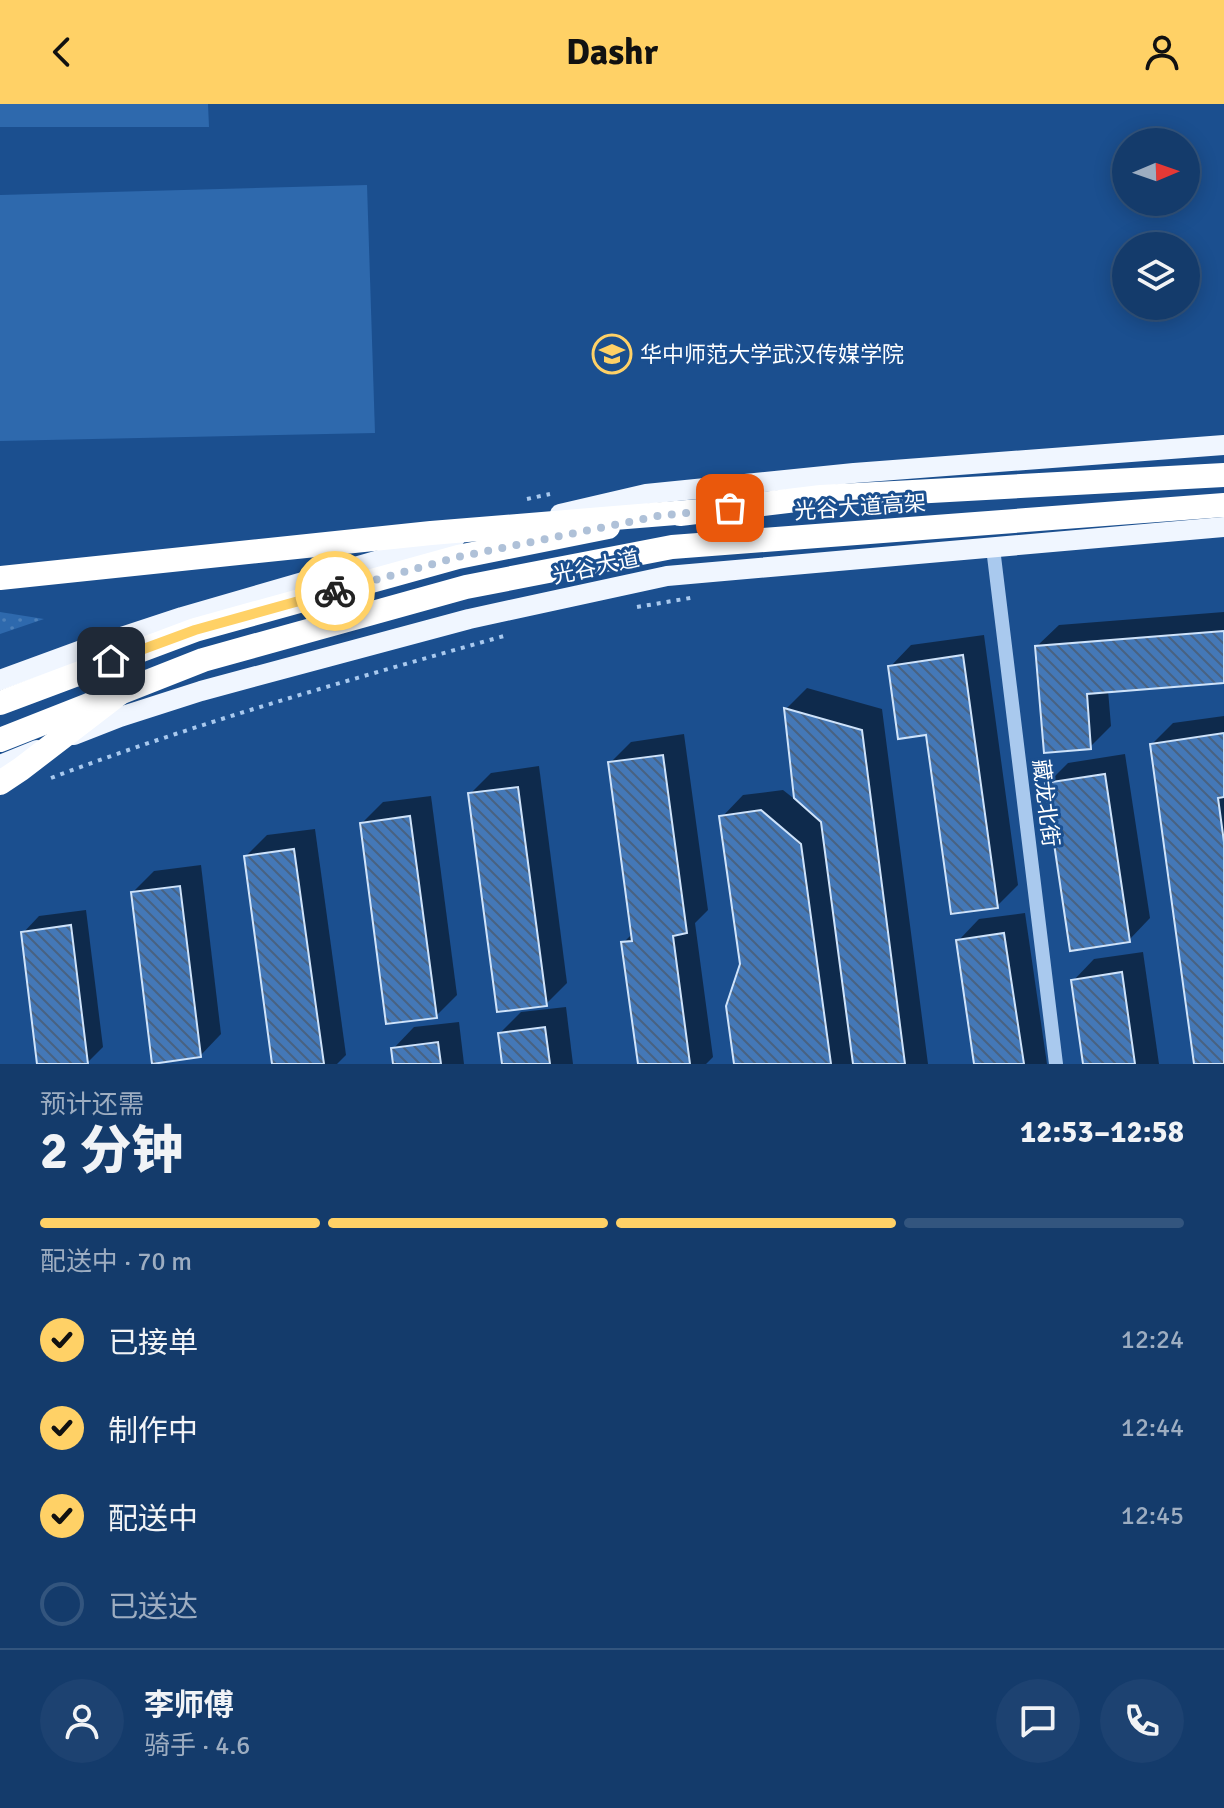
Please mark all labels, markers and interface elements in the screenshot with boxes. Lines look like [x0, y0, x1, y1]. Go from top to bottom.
icon: back [40, 30, 84, 74]
text: Dashr [566, 30, 658, 75]
icon: person [1140, 30, 1184, 74]
north arrow [1112, 128, 1200, 216]
map controls [1112, 128, 1200, 320]
button: layers [1112, 232, 1200, 320]
school or university icon: 华中师范大学武汉传媒学院 [591, 333, 633, 375]
place label: 华中师范大学武汉传媒学院 [640, 341, 904, 368]
pin [696, 474, 764, 542]
icon: bag [708, 486, 752, 530]
street label: 光谷大道高架 [793, 489, 927, 525]
street label: 光谷大道 [550, 545, 642, 589]
courier [295, 551, 375, 631]
icon: bike [313, 569, 357, 613]
pin [77, 627, 145, 695]
icon: home [89, 639, 133, 683]
street label: 藏龙北街 [1027, 758, 1065, 848]
text: 预计还需 [40, 1089, 144, 1121]
text: 12:53–12:58 [1020, 1114, 1184, 1151]
text: 2 分钟 [40, 1119, 184, 1183]
text: 配送中 · 70 m [40, 1246, 192, 1278]
icon: check [40, 1318, 84, 1362]
text: 12:24 [1121, 1324, 1184, 1356]
text: 已接单 [108, 1325, 198, 1362]
icon: check [40, 1406, 84, 1450]
text: 12:44 [1121, 1412, 1184, 1444]
text: 制作中 [108, 1413, 198, 1450]
icon: check [40, 1494, 84, 1538]
text: 12:45 [1121, 1500, 1184, 1532]
text: 配送中 [108, 1501, 198, 1538]
text: 已送达 [108, 1589, 198, 1626]
button: person [40, 1679, 124, 1763]
button: chat [996, 1679, 1080, 1763]
button: phone [1100, 1679, 1184, 1763]
text: 李师傅 [144, 1687, 234, 1724]
text: 骑手 · 4.6 [144, 1730, 250, 1762]

